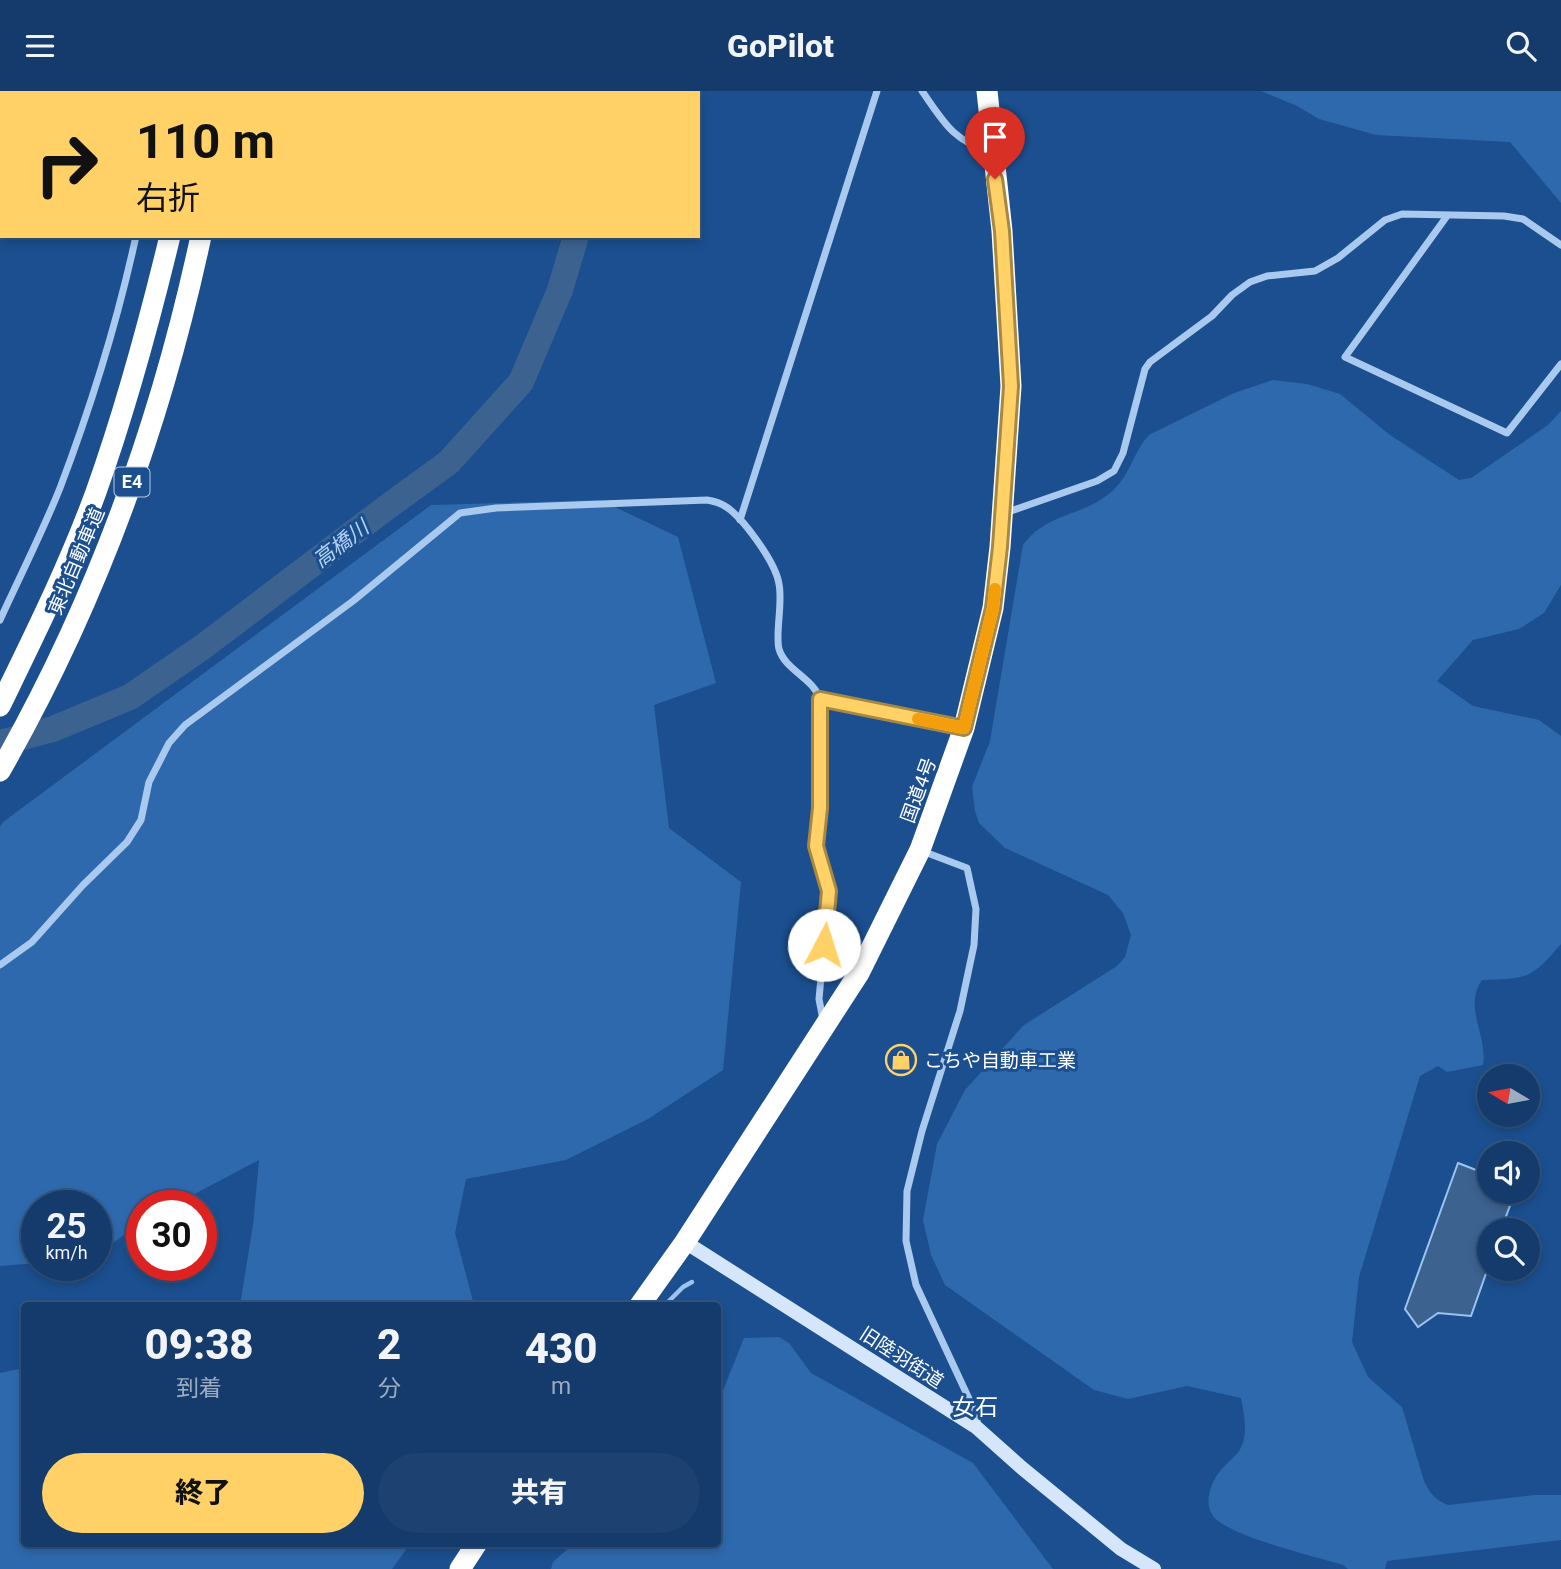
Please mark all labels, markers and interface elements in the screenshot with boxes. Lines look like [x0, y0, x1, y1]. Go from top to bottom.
icon: menu [21, 27, 59, 65]
text: GoPilot [727, 27, 834, 65]
icon: search [1502, 27, 1540, 65]
pin [965, 107, 1025, 179]
text: 110 m [136, 113, 275, 170]
icon: arrive [976, 118, 1014, 156]
icon: right [21, 119, 112, 210]
text: 右折 [136, 179, 200, 217]
road number: E4 [114, 467, 150, 496]
street label: 東北自動車道 [44, 504, 109, 618]
water label: 高橋川 [309, 514, 375, 573]
street label: 国道4号 [896, 754, 941, 826]
position arrow [787, 908, 861, 982]
shop icon: こちや自動車工業 [884, 1043, 918, 1077]
place label: こちや自動車工業 [924, 1049, 1076, 1072]
north arrow [1477, 1064, 1540, 1127]
map controls [1477, 1064, 1540, 1281]
button: sound [1477, 1141, 1540, 1204]
speed limit sign: 30 [126, 1190, 217, 1281]
text: 25 [46, 1206, 87, 1247]
button: search [1477, 1218, 1540, 1281]
text: km/h [45, 1242, 88, 1263]
text: 09:38 [144, 1320, 254, 1369]
text: 2 [377, 1320, 401, 1369]
street label: 旧陸羽街道 [856, 1322, 948, 1393]
text: 430 [525, 1324, 597, 1373]
text: m [551, 1373, 571, 1400]
text: 到着 [176, 1375, 222, 1402]
text: 分 [378, 1375, 401, 1402]
district label: 女石 [952, 1394, 998, 1421]
button: 終了 [42, 1453, 364, 1533]
button: 共有 [378, 1453, 700, 1533]

